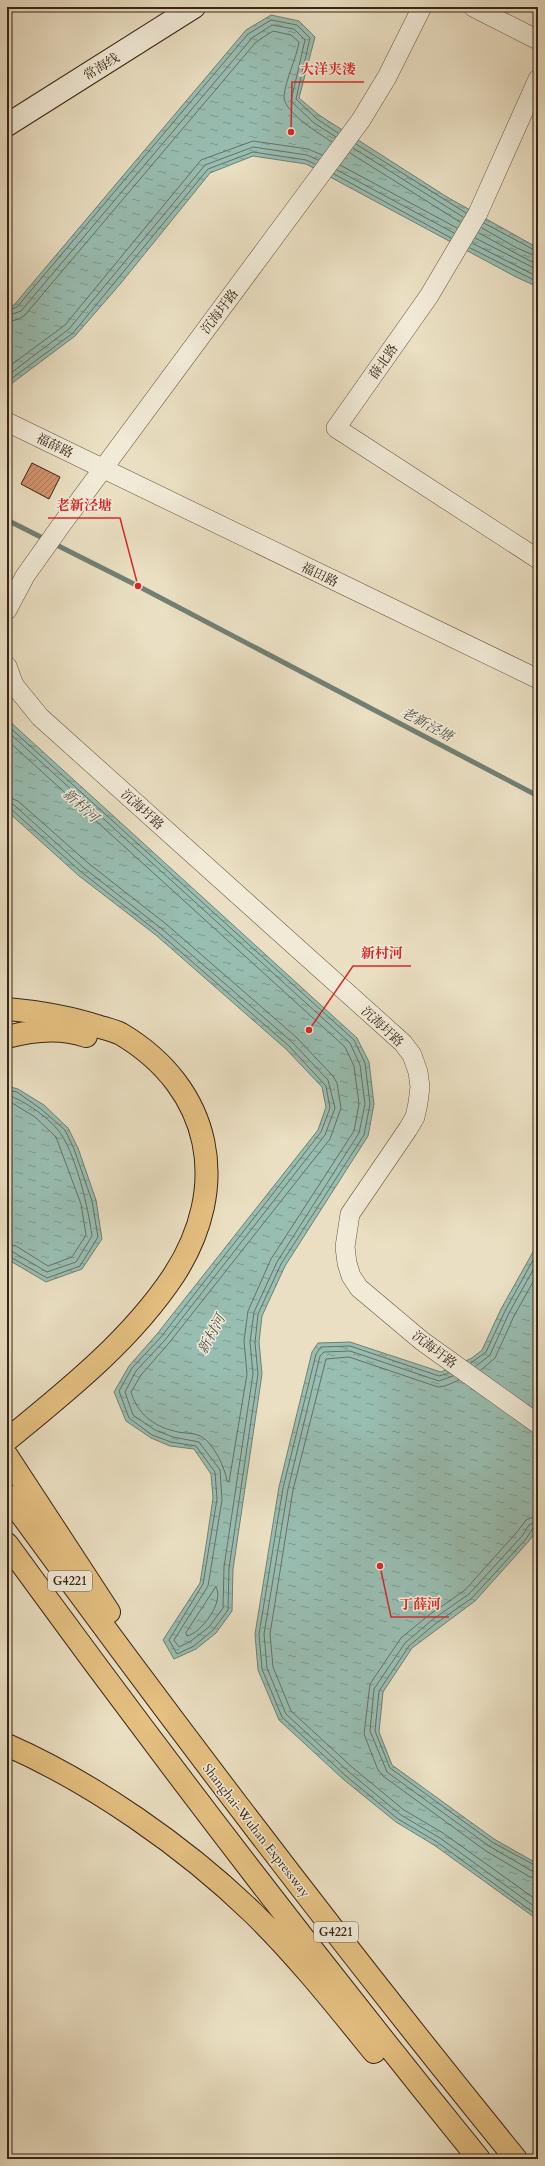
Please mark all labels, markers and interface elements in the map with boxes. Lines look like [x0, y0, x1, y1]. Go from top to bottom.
street label: 常海线 [80, 49, 123, 85]
callout: 大洋夹溇 [292, 56, 364, 82]
text: 大洋夹溇 [300, 60, 356, 79]
street label: 沉海圩路 [197, 285, 243, 338]
street label: 薛北路 [365, 340, 402, 383]
street label: 福薛路 [33, 429, 76, 463]
callout: 老新泾塘 [48, 492, 120, 518]
text: 老新泾塘 [56, 496, 112, 515]
street label: 福田路 [298, 558, 341, 592]
water label: 老新泾塘 [398, 703, 458, 747]
water label: 新村河 [59, 784, 105, 828]
street label: 沉海圩路 [117, 786, 168, 834]
callout: 新村河 [353, 940, 411, 966]
text: 新村河 [361, 944, 403, 963]
street label: 沉海圩路 [357, 1002, 407, 1051]
water label: 新村河 [193, 1309, 231, 1357]
street label: 沉海圩路 [408, 1327, 461, 1373]
road number: G4221 [48, 1571, 92, 1591]
callout: 丁薛河 [391, 1591, 449, 1617]
text: 丁薛河 [399, 1595, 441, 1614]
street label: Shanghai-Wuhan Expressway [198, 1760, 314, 1901]
road number: G4221 [314, 1922, 358, 1942]

